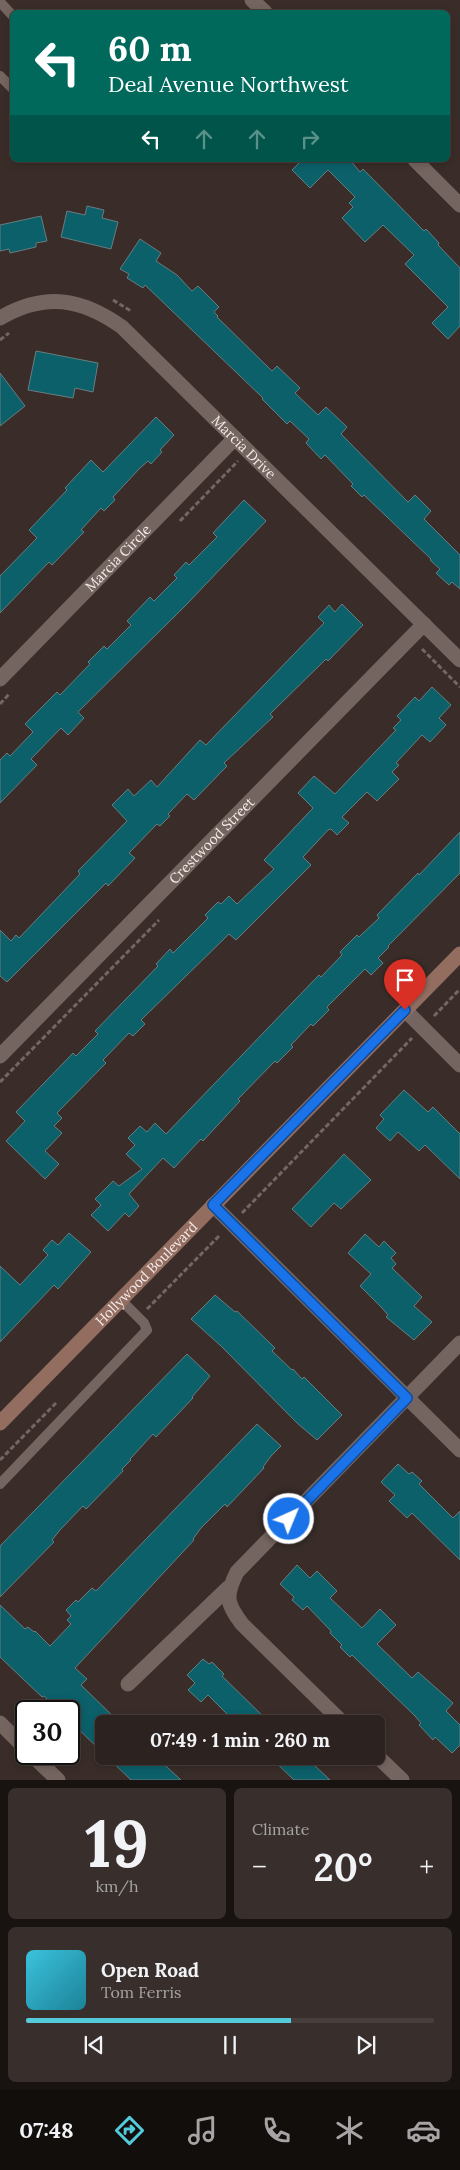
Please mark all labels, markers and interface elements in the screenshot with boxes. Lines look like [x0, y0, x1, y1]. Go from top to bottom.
text: 60 m [108, 26, 192, 71]
icon: left [25, 30, 90, 95]
text: Deal Avenue Northwest [108, 70, 349, 98]
icon: left [137, 125, 165, 153]
icon: ahead [190, 125, 218, 153]
icon: ahead [243, 125, 271, 153]
icon: right [296, 125, 324, 153]
street label: Marcia Drive [208, 411, 280, 483]
street label: Marcia Circle [81, 520, 155, 595]
street label: Crestwood Street [165, 793, 259, 888]
pin [384, 959, 426, 1010]
icon: arrive [391, 966, 419, 994]
street label: Hollywood Boulevard [91, 1218, 201, 1330]
position arrow [262, 1492, 314, 1544]
speed limit sign: 30 [15, 1700, 80, 1765]
text: 07:49 · 1 min · 260 m [150, 1728, 330, 1752]
text: 19 [85, 1802, 149, 1885]
text: Climate [252, 1819, 309, 1839]
text: 20° [314, 1843, 372, 1891]
text: − [252, 1849, 267, 1885]
text: + [419, 1849, 434, 1885]
text: km/h [95, 1876, 139, 1896]
text: Open Road [101, 1958, 199, 1982]
text: Tom Ferris [101, 1982, 181, 2002]
icon: previous [80, 2031, 108, 2059]
icon: pause [216, 2031, 244, 2059]
icon: next [352, 2031, 380, 2059]
icon: directions [112, 2113, 147, 2148]
icon: music [185, 2113, 220, 2148]
icon: phone [259, 2113, 294, 2148]
icon: climate [332, 2113, 367, 2148]
icon: car [406, 2113, 441, 2148]
text: 07:48 [19, 2116, 74, 2144]

